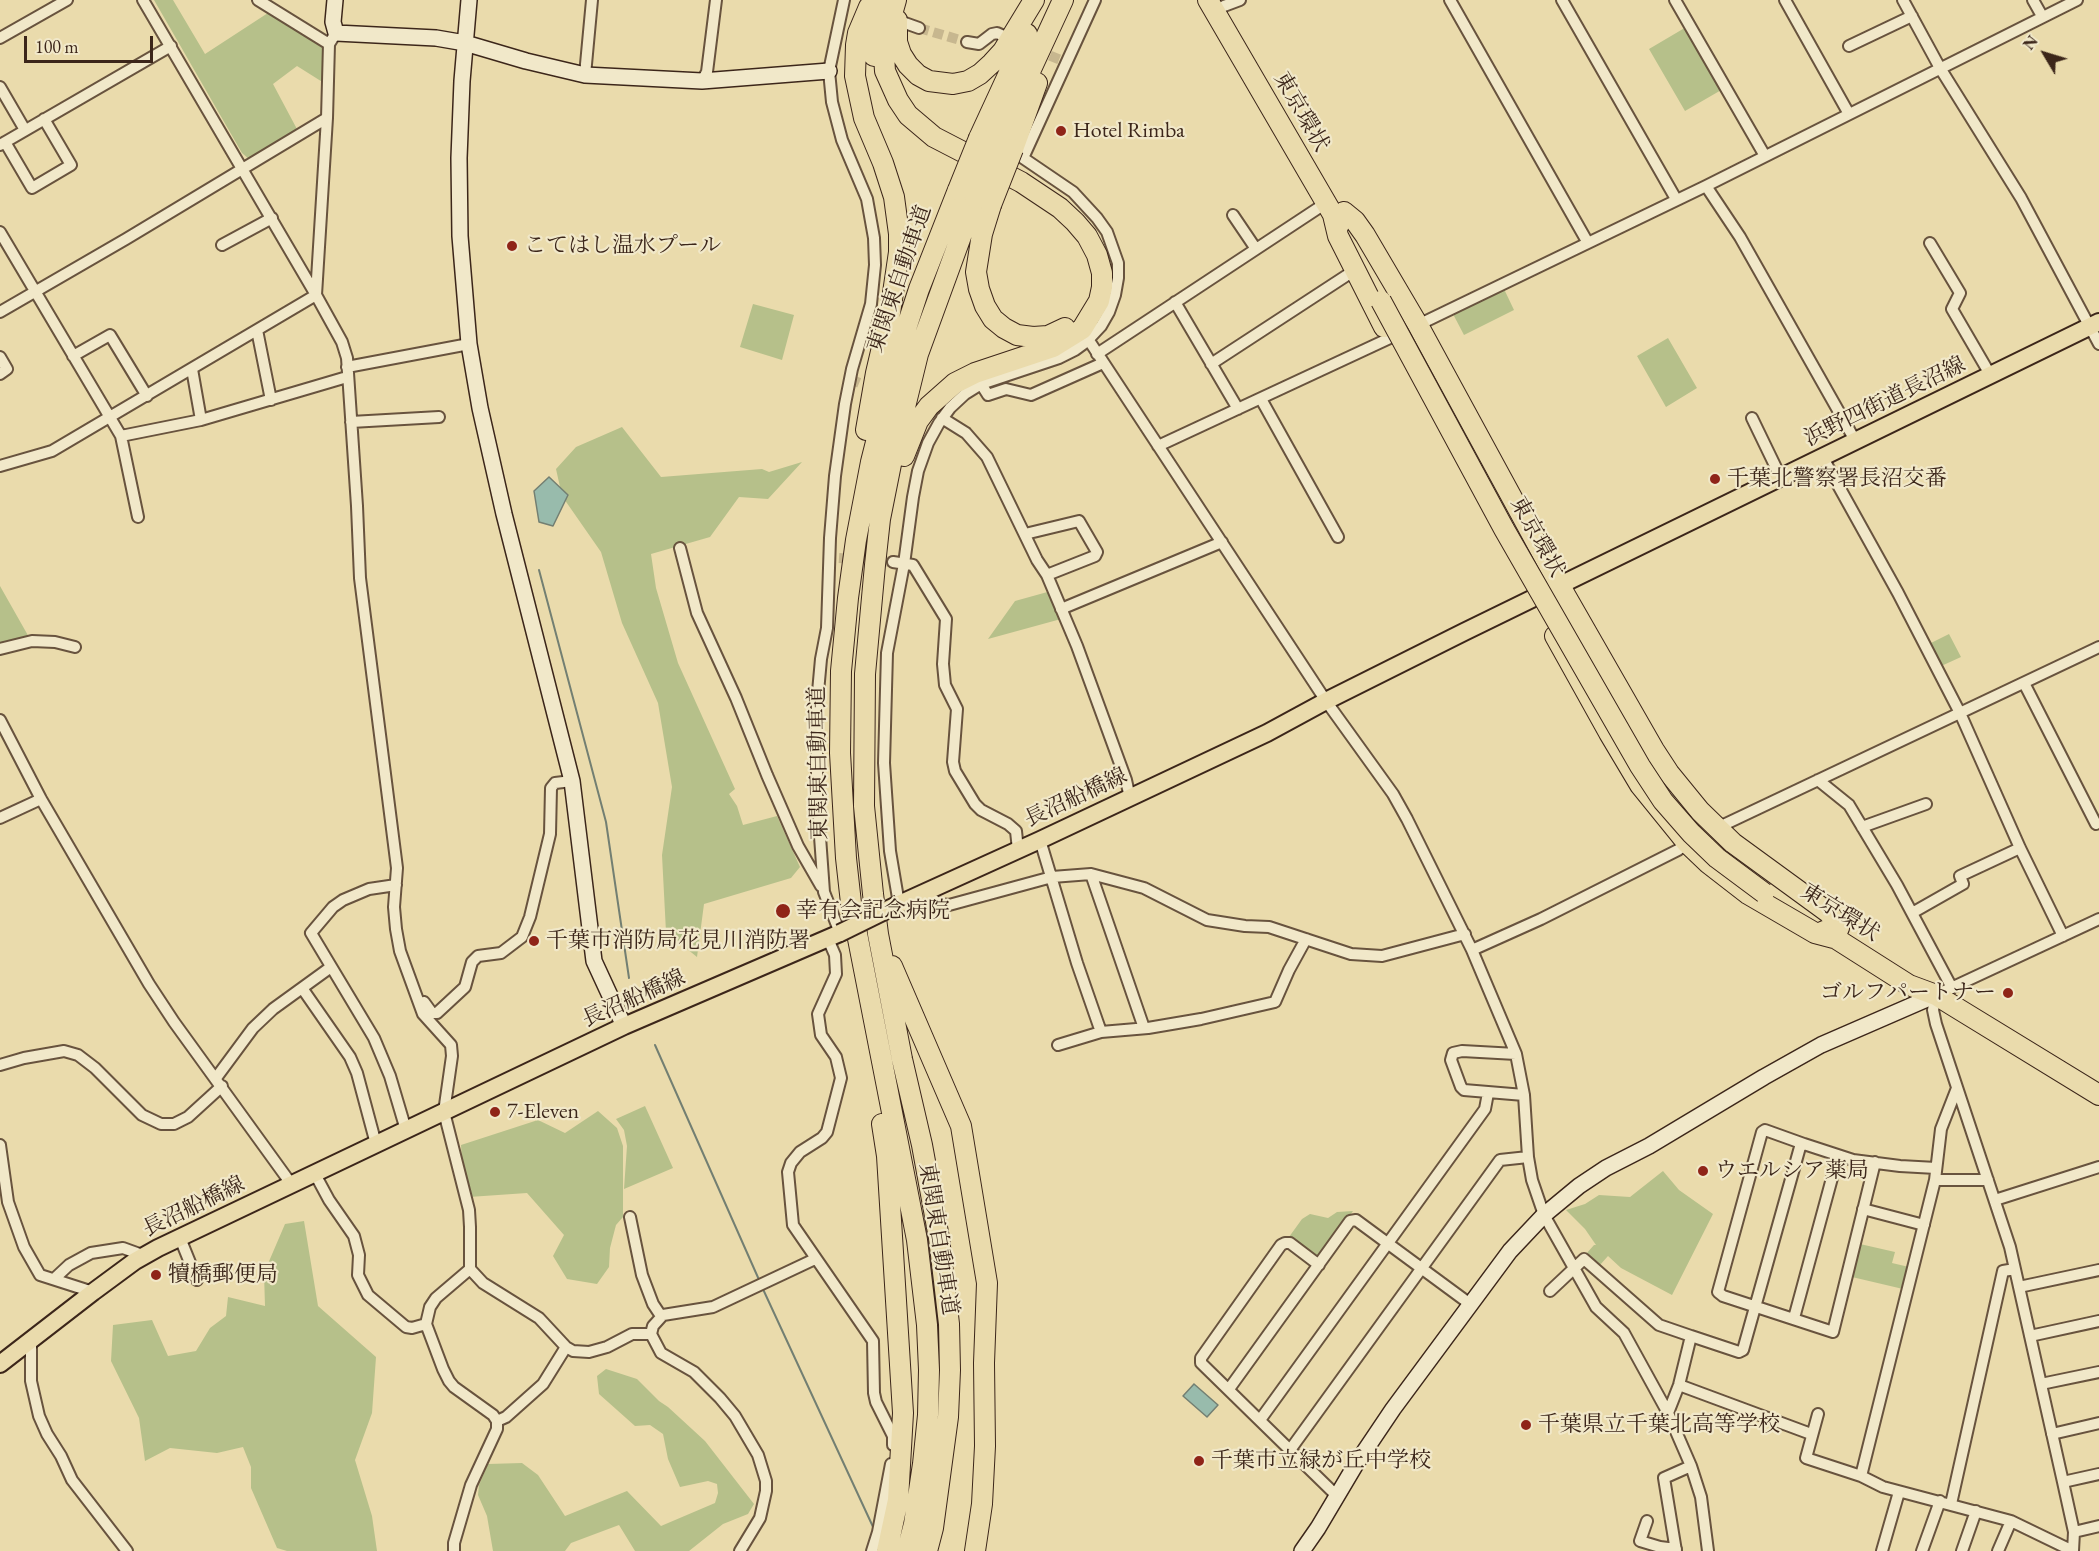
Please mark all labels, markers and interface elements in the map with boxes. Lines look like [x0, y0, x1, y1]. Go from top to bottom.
scale bar [27, 24, 156, 62]
north arrow [2015, 24, 2075, 84]
text: N [2018, 31, 2043, 54]
text: 100 m [35, 35, 79, 58]
street label: 東京環状 [1268, 67, 1334, 157]
place label: Hotel Rimba [1073, 118, 1185, 144]
marker: Hotel Rimba [1054, 124, 1068, 138]
street label: 東関東自動車道 [862, 202, 938, 356]
place label: こてはし温水プール [524, 233, 721, 259]
marker: こてはし温水プール [505, 239, 519, 253]
street label: 浜野四街道長沼線 [1800, 352, 1970, 452]
place label: 千葉北警察署長沼交番 [1727, 466, 1947, 492]
marker: 千葉北警察署長沼交番 [1708, 472, 1722, 486]
street label: 東京環状 [1504, 492, 1570, 582]
street label: 東関東自動車道 [804, 686, 834, 840]
street label: 長沼船橋線 [1021, 763, 1131, 833]
street label: 東京環状 [1796, 878, 1884, 948]
place label: 幸有会記念病院 [796, 898, 950, 924]
marker: 幸有会記念病院 [774, 902, 792, 920]
place label: 千葉市消防局花見川消防署 [546, 928, 810, 954]
marker: 千葉市消防局花見川消防署 [527, 934, 541, 948]
street label: 長沼船橋線 [578, 965, 690, 1033]
place label: ゴルフパートナー [1820, 980, 1996, 1006]
marker: ゴルフパートナー [2001, 986, 2015, 1000]
place label: 7-Eleven [507, 1099, 579, 1125]
marker: 7-Eleven [488, 1105, 502, 1119]
place label: ウエルシア薬局 [1715, 1158, 1869, 1184]
street label: 東関東自動車道 [913, 1161, 963, 1317]
marker: ウエルシア薬局 [1696, 1164, 1710, 1178]
street label: 長沼船橋線 [139, 1171, 249, 1243]
place label: 犢橋郵便局 [168, 1262, 278, 1288]
marker: 犢橋郵便局 [149, 1268, 163, 1282]
place label: 千葉県立千葉北高等学校 [1538, 1412, 1780, 1438]
marker: 千葉県立千葉北高等学校 [1519, 1418, 1533, 1432]
place label: 千葉市立緑が丘中学校 [1211, 1448, 1431, 1474]
marker: 千葉市立緑が丘中学校 [1192, 1454, 1206, 1468]

